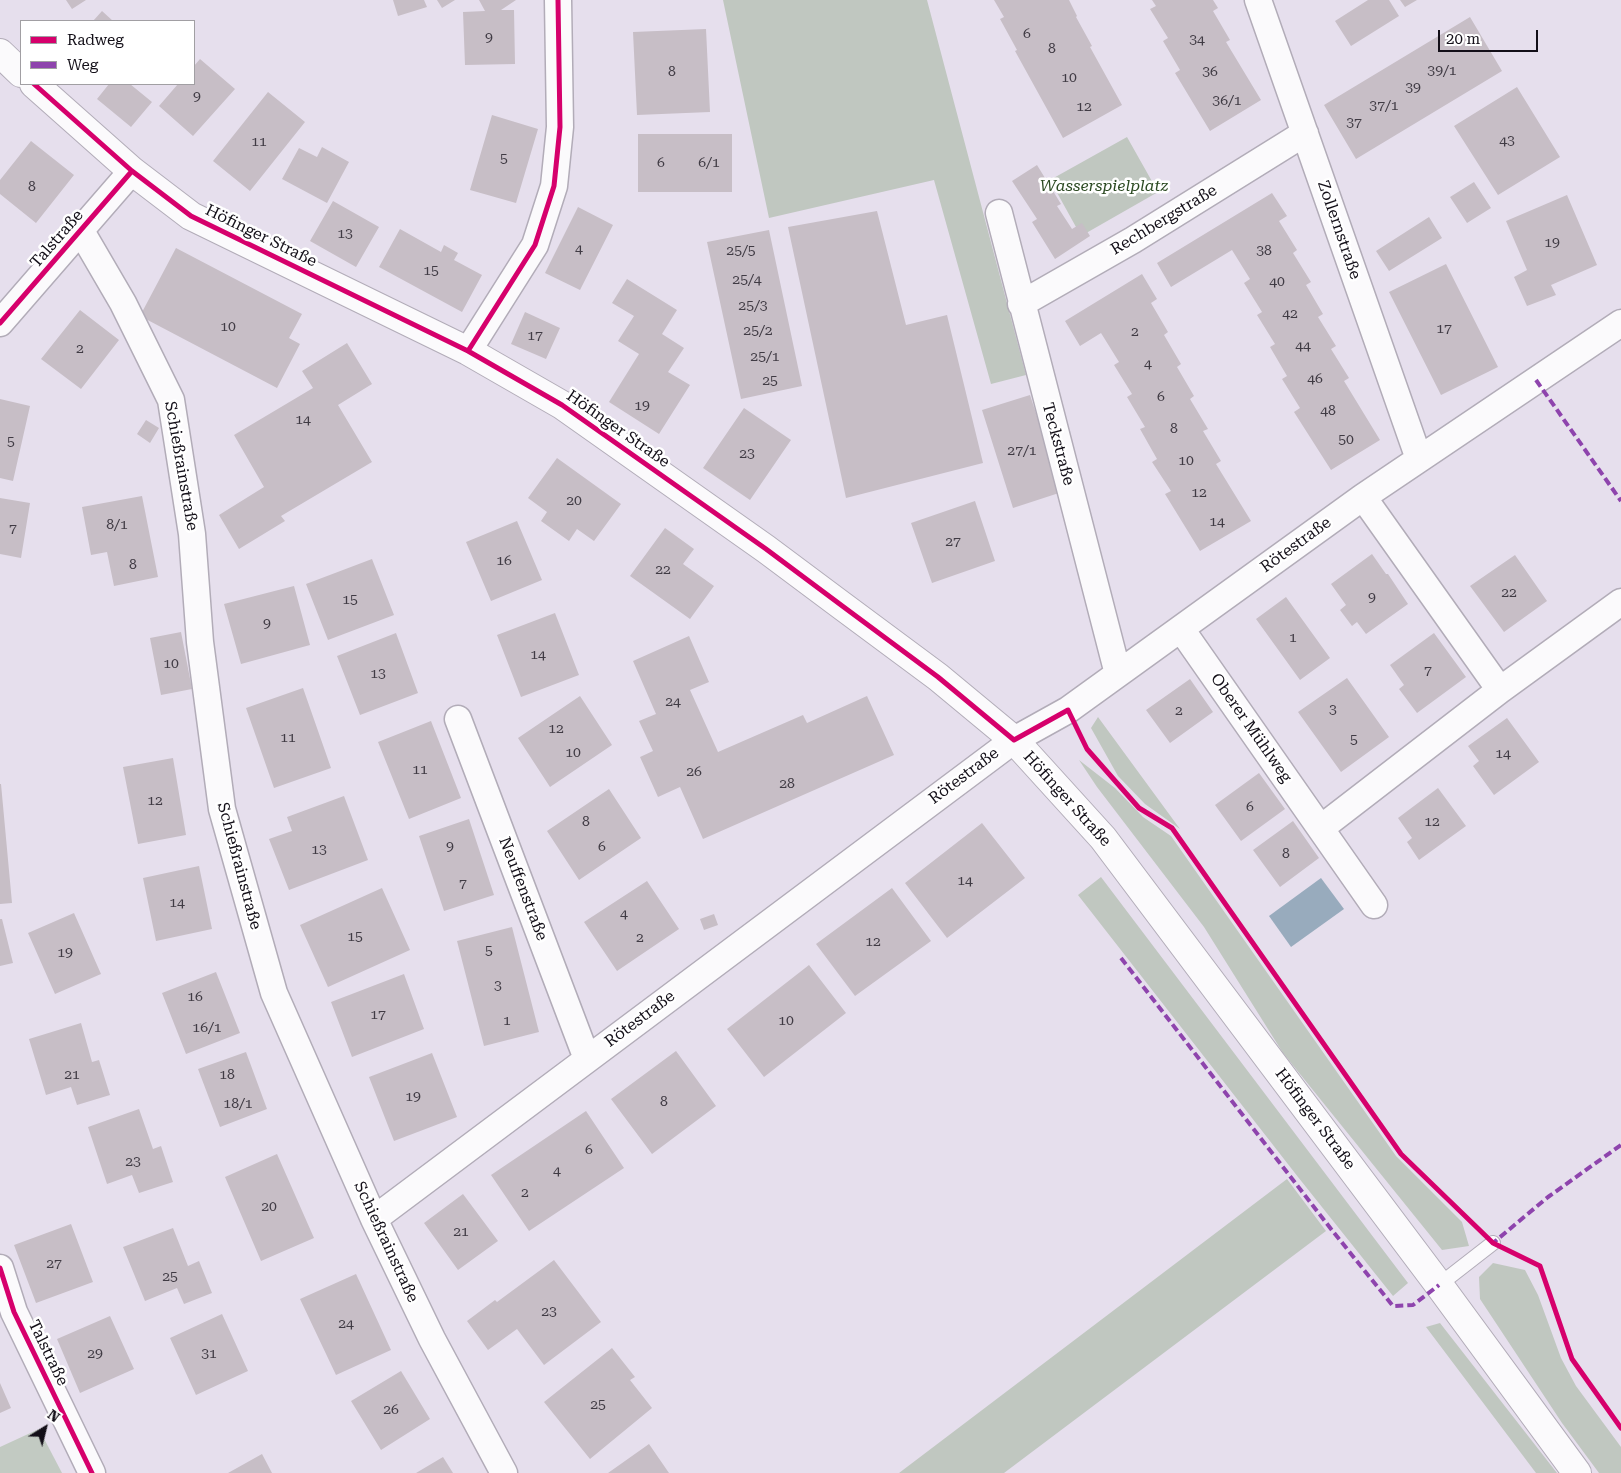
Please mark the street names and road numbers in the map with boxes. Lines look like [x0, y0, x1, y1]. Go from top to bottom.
street label: Zollernstraße [1313, 178, 1365, 282]
street label: Rechbergstraße [1107, 181, 1221, 259]
street label: Höfinger Straße [202, 201, 320, 271]
street label: Talstraße [27, 206, 87, 272]
street label: Höfinger Straße [563, 386, 673, 472]
street label: Schießrainstraße [160, 400, 202, 532]
street label: Teckstraße [1038, 401, 1078, 487]
street label: Rötestraße [1257, 513, 1335, 577]
street label: Oberer Mühlweg [1206, 670, 1296, 786]
street label: Rötestraße [925, 743, 1003, 809]
street label: Höfinger Straße [1019, 747, 1115, 851]
street label: Schießrainstraße [213, 800, 265, 932]
street label: Neuffenstraße [494, 834, 552, 944]
street label: Rötestraße [601, 986, 679, 1052]
street label: Höfinger Straße [1271, 1065, 1359, 1173]
street label: Schießrainstraße [350, 1179, 422, 1305]
street label: Talstraße [24, 1317, 72, 1389]

